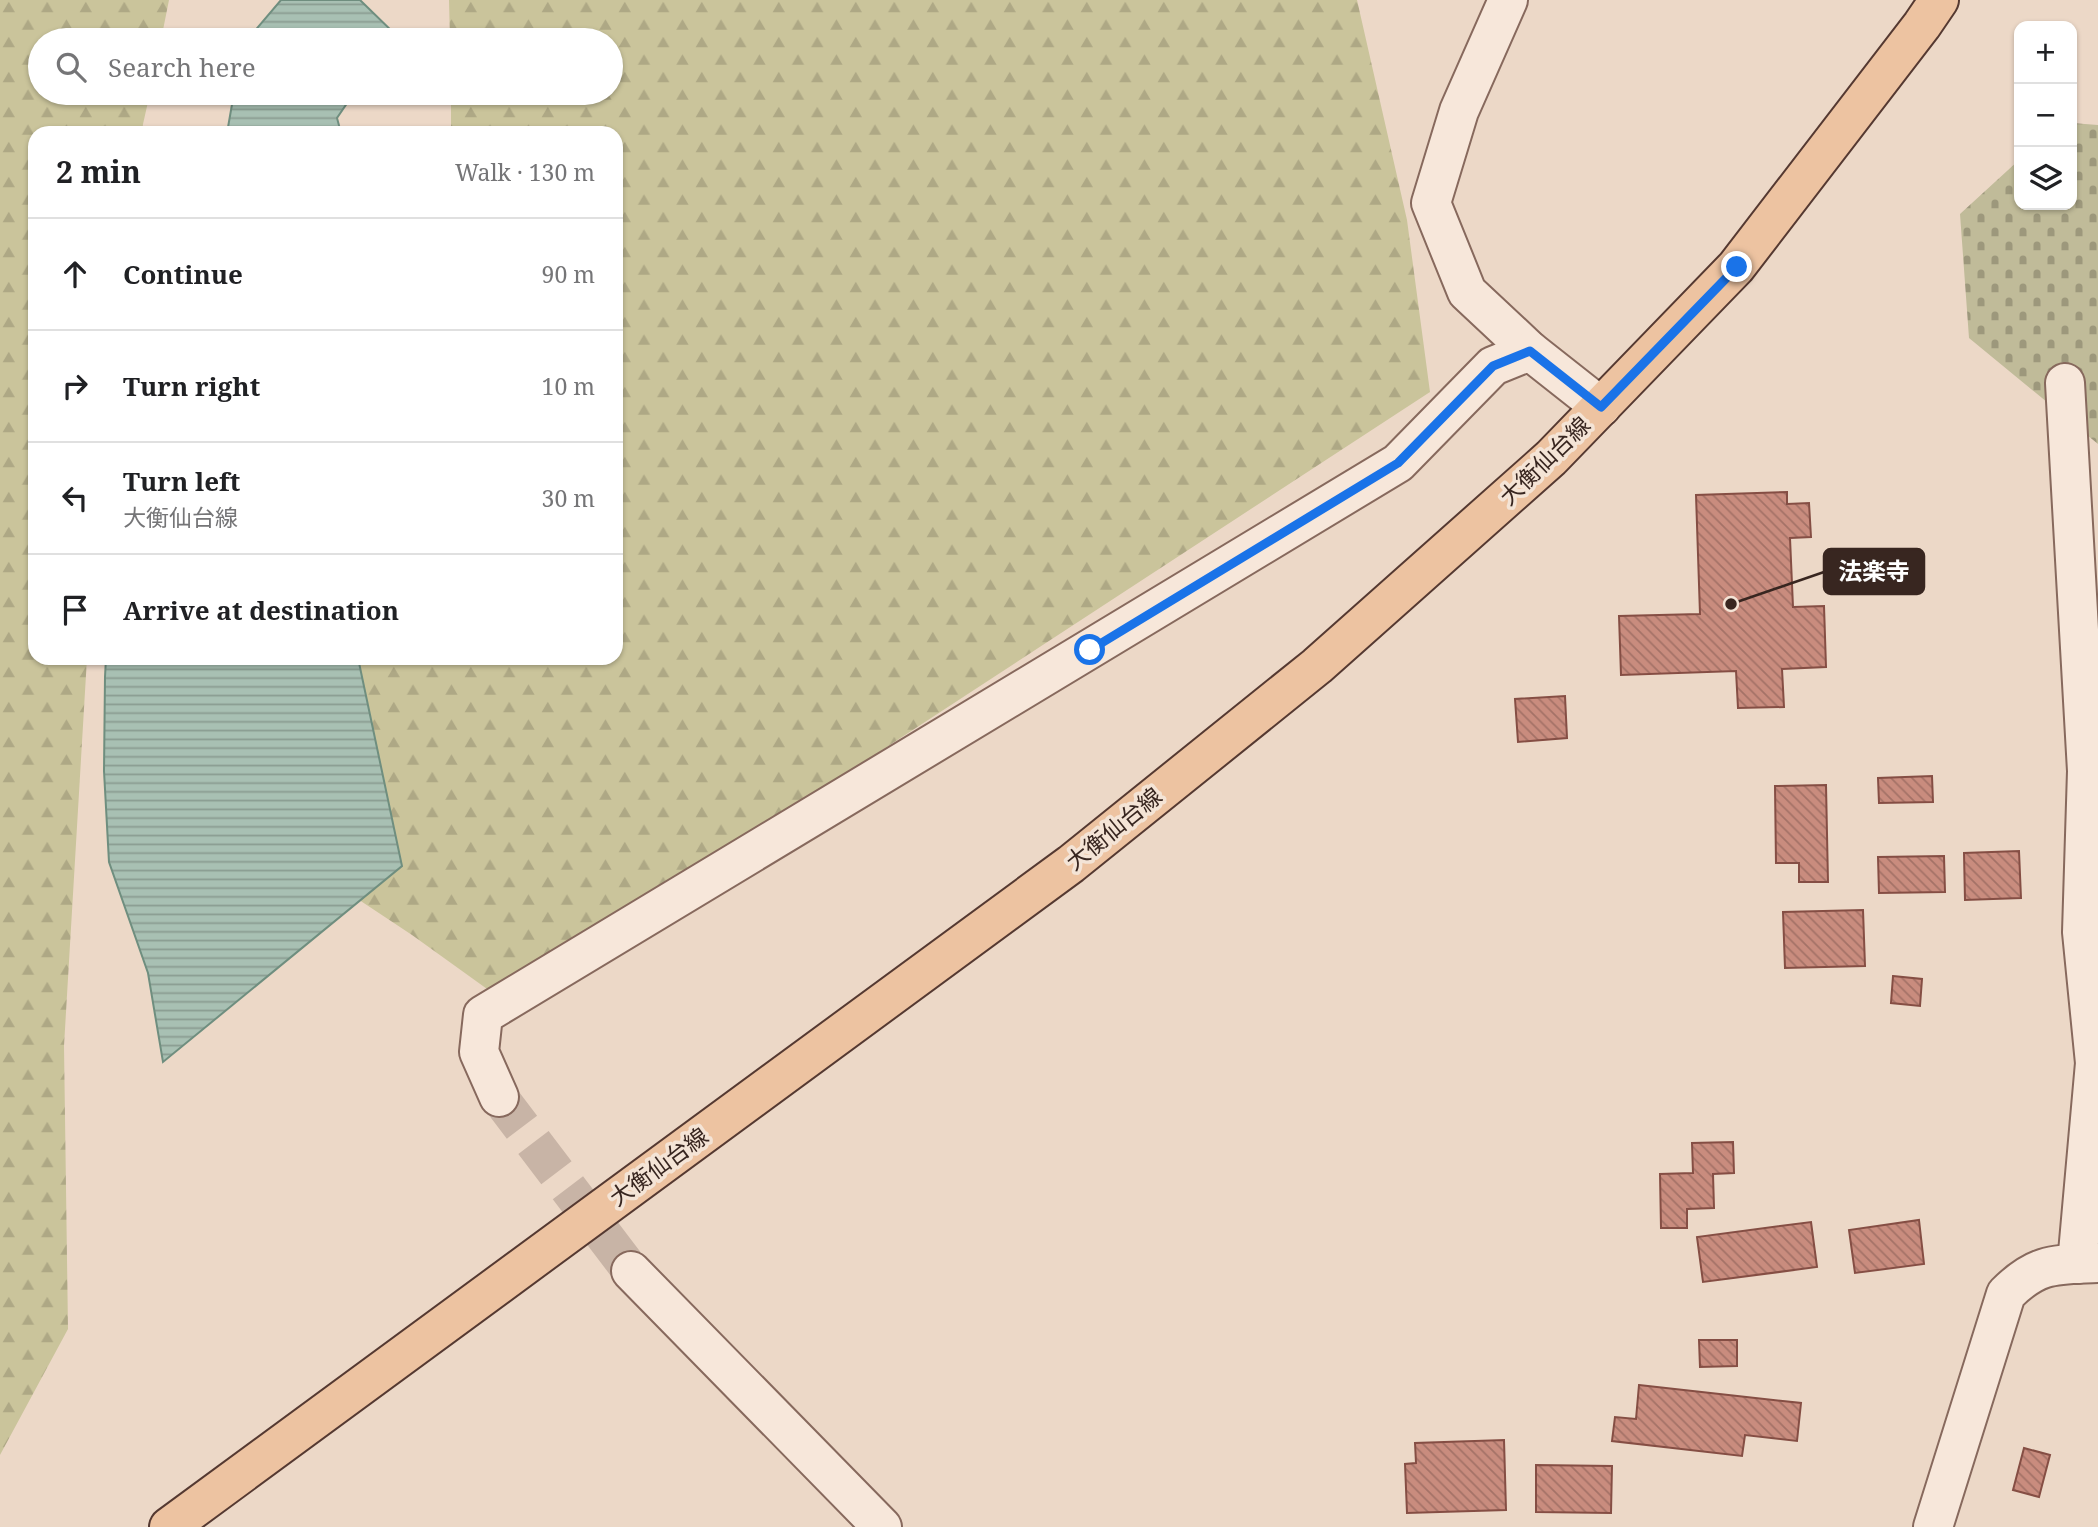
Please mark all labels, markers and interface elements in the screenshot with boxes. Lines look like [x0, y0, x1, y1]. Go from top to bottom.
map controls [2014, 21, 2077, 210]
button: + [2014, 21, 2077, 84]
search box [28, 28, 623, 105]
icon: search [52, 48, 90, 86]
text: Search here [108, 49, 256, 85]
button: − [2014, 84, 2077, 147]
button: layers [2014, 147, 2077, 210]
text: 2 min [56, 151, 141, 192]
text: Walk · 130 m [455, 156, 595, 188]
route end [1721, 251, 1752, 282]
icon: ahead [56, 255, 94, 293]
text: Continue [123, 256, 243, 292]
text: 90 m [542, 258, 595, 290]
icon: right [56, 367, 94, 405]
text: Turn right [123, 368, 260, 404]
text: 10 m [542, 370, 595, 402]
street label: 大衡仙台線 [1492, 409, 1597, 512]
text: Turn left [123, 463, 240, 499]
icon: left [56, 479, 94, 517]
text: 30 m [542, 482, 595, 514]
text: 大衡仙台線 [123, 501, 238, 533]
callout: 法楽寺 [1824, 549, 1924, 594]
text: 法楽寺 [1838, 554, 1910, 587]
icon: arrive [56, 591, 94, 629]
text: Arrive at destination [123, 592, 399, 628]
route start [1074, 634, 1105, 665]
street label: 大衡仙台線 [1059, 780, 1168, 877]
street label: 大衡仙台線 [602, 1119, 714, 1213]

